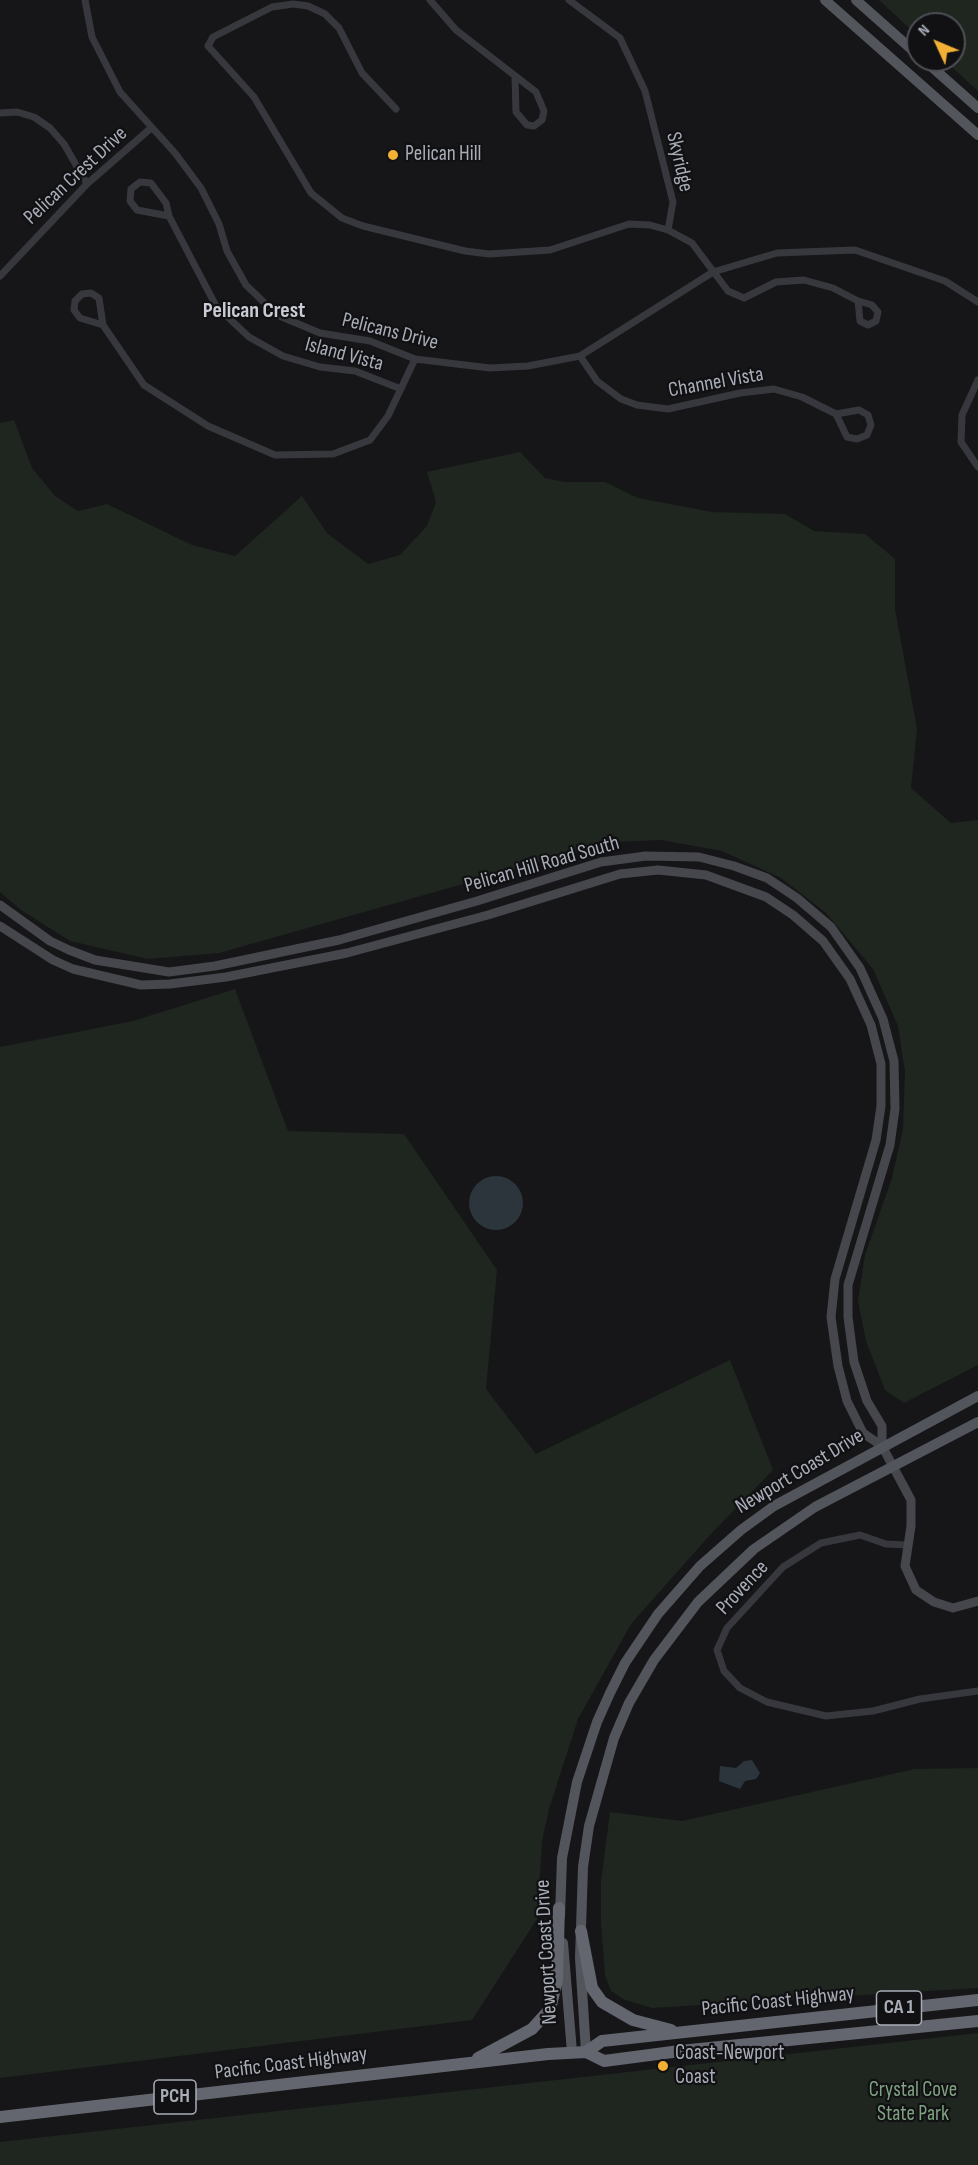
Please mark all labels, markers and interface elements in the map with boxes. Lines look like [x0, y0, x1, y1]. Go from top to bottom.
north arrow [906, 12, 966, 72]
text: N [914, 21, 934, 40]
street label: Pelican Crest Drive [19, 122, 133, 230]
street label: Skyridge [660, 130, 698, 194]
place label: Pelican Hill [405, 142, 481, 168]
marker: Pelican Hill [386, 148, 400, 162]
district label: Pelican Crest [203, 298, 305, 324]
street label: Pelicans Drive [339, 308, 441, 356]
street label: Island Vista [302, 332, 386, 378]
street label: Channel Vista [666, 362, 766, 404]
street label: Pelican Hill Road South [462, 831, 622, 899]
street label: Newport Coast Drive [731, 1424, 869, 1520]
street label: Provence [712, 1556, 774, 1620]
street label: Newport Coast Drive [531, 1879, 563, 2025]
street label: Pacific Coast Highway [700, 1981, 856, 2023]
road number: CA 1 [876, 1991, 922, 2025]
place label: Coast-Newport Coast [675, 2041, 784, 2091]
street label: Pacific Coast Highway [213, 2042, 369, 2086]
marker: Coast-Newport Coast [656, 2059, 670, 2073]
park label: Crystal Cove State Park [869, 2078, 957, 2128]
road number: PCH [154, 2080, 196, 2114]

